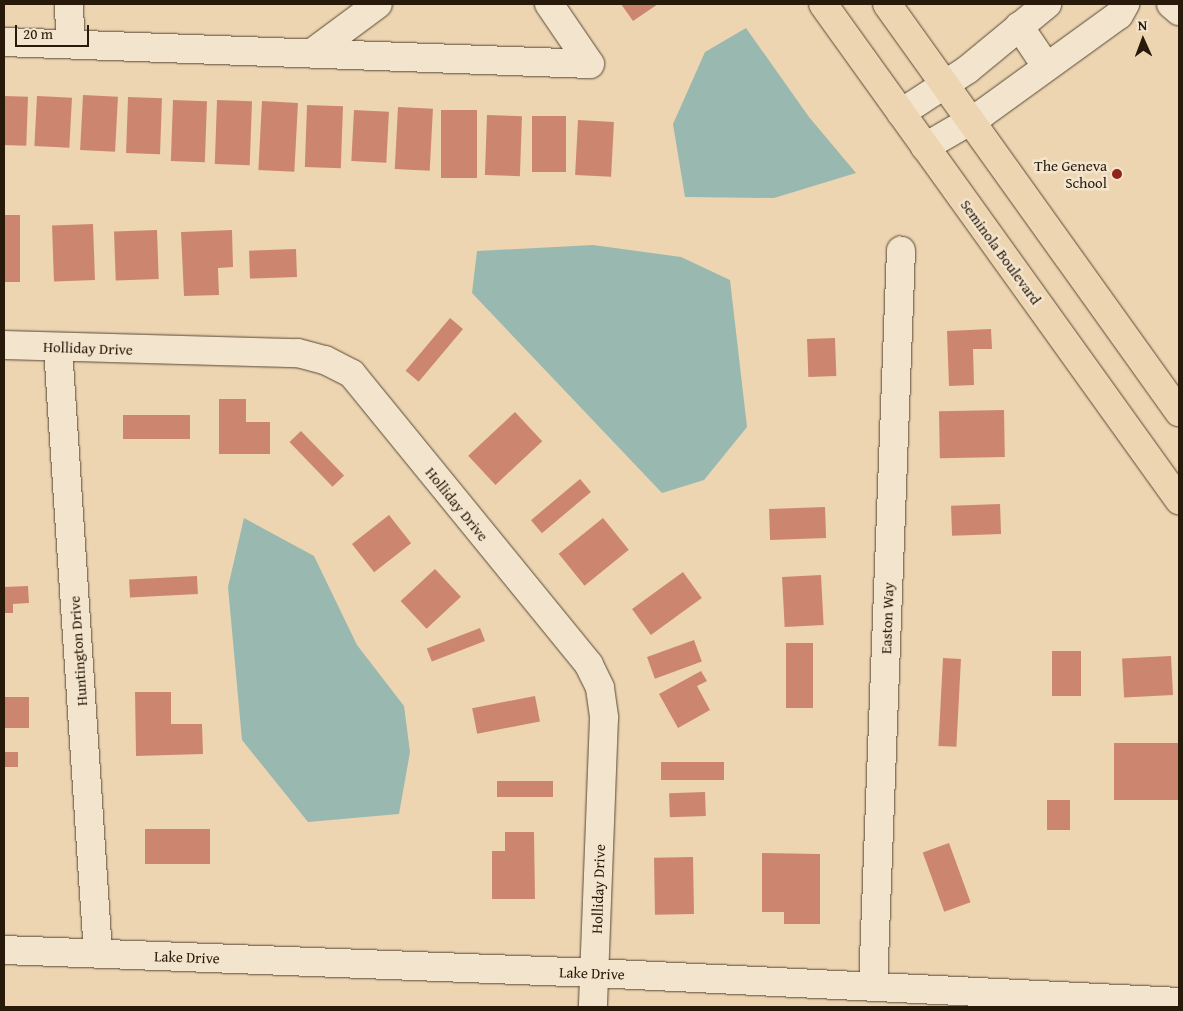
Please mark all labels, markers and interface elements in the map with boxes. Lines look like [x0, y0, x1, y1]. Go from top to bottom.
scale bar [18, 15, 91, 47]
north arrow [1118, 15, 1168, 65]
text: N [1137, 15, 1147, 35]
text: 20 m [23, 23, 53, 44]
place label: The Geneva School [1034, 156, 1107, 191]
marker: The Geneva School [1111, 168, 1123, 180]
street label: Seminola Boulevard [957, 196, 1045, 308]
street label: Holliday Drive [43, 337, 133, 359]
street label: Holliday Drive [422, 463, 492, 545]
street label: Easton Way [877, 582, 897, 654]
street label: Huntington Drive [65, 595, 91, 707]
street label: Holliday Drive [587, 844, 609, 934]
street label: Lake Drive [154, 947, 220, 967]
street label: Lake Drive [559, 963, 625, 983]

